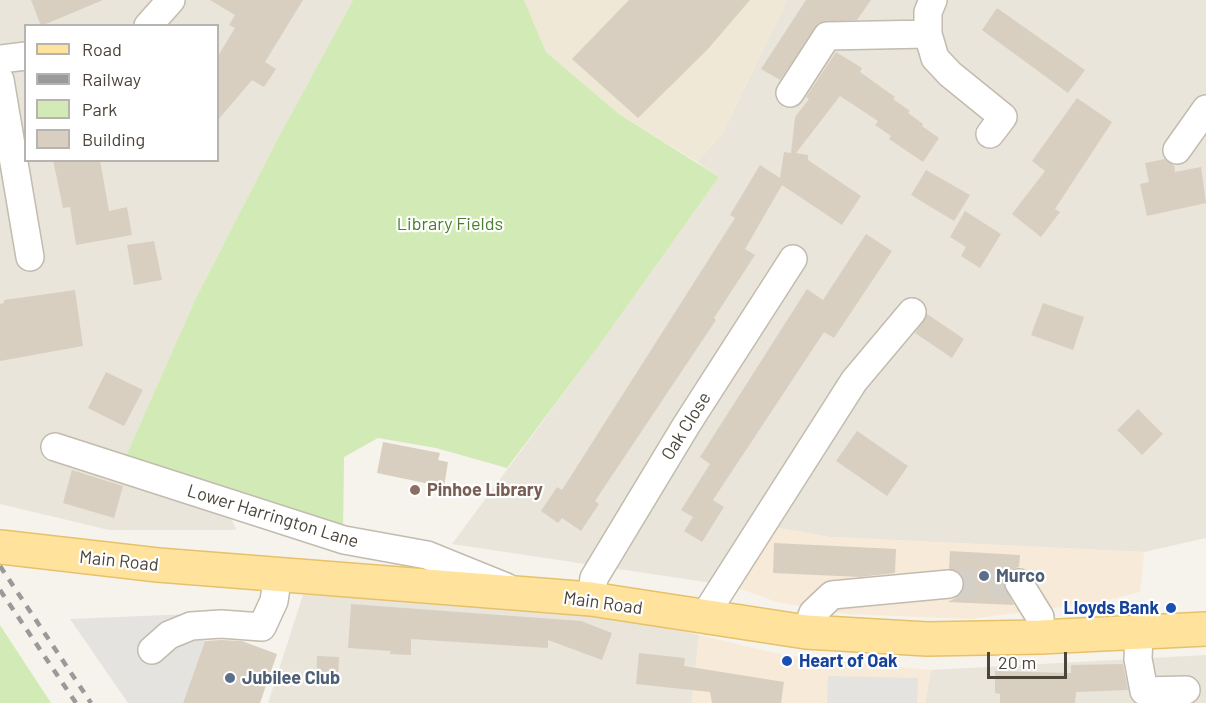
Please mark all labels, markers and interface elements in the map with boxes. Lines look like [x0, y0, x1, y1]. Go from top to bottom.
legend [24, 24, 219, 162]
text: Road [82, 38, 122, 60]
text: Railway [82, 68, 141, 90]
text: Park [82, 98, 117, 120]
text: Building [82, 128, 145, 150]
park label: Library Fields [397, 213, 503, 235]
street label: Oak Close [657, 388, 715, 464]
place label: Pinhoe Library [427, 479, 543, 501]
street label: Lower Harrington Lane [185, 480, 361, 552]
marker: Pinhoe Library [408, 483, 422, 497]
street label: Main Road [78, 546, 160, 576]
place label: Murco [996, 565, 1045, 587]
marker: Murco [977, 569, 991, 583]
street label: Main Road [562, 587, 644, 619]
place label: Lloyds Bank [1063, 597, 1159, 619]
marker: Lloyds Bank [1164, 601, 1178, 615]
scale bar [990, 640, 1070, 678]
place label: Heart of Oak [799, 650, 898, 672]
text: 20 m [998, 651, 1036, 673]
marker: Heart of Oak [780, 654, 794, 668]
place label: Jubilee Club [242, 667, 340, 689]
marker: Jubilee Club [223, 671, 237, 685]

